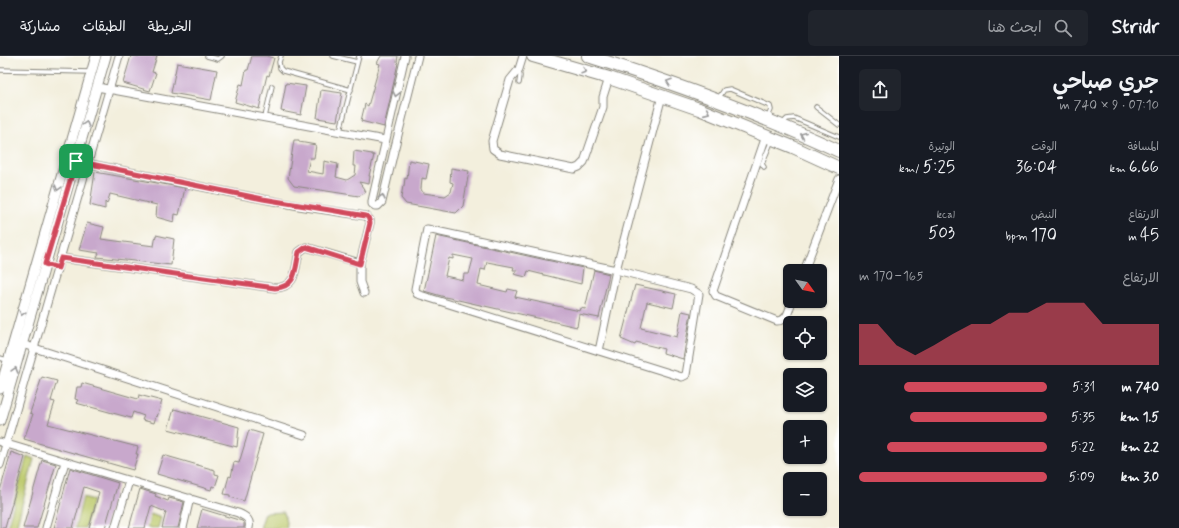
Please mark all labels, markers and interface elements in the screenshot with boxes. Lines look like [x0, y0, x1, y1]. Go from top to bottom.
search box [808, 10, 1088, 46]
text: Stridr [1112, 15, 1159, 40]
icon: search [1052, 17, 1074, 39]
text: مشاركة [20, 18, 60, 36]
text: الطبقات [82, 18, 126, 36]
text: الخريطة [148, 18, 191, 36]
text: ابحث هنا [987, 18, 1042, 38]
one-way arrow [580, 66, 587, 75]
text: جري صباحي [1052, 68, 1159, 96]
button: share [859, 69, 901, 111]
one-way arrow [666, 78, 673, 87]
one-way arrow [393, 91, 401, 97]
text: 07:10 · 9 × 740 m [1060, 97, 1159, 114]
one-way arrow [702, 107, 710, 115]
one-way arrow [81, 121, 90, 128]
one-way arrow [800, 131, 807, 139]
text: الوتيرة [928, 140, 955, 154]
text: الوقت [1031, 140, 1057, 154]
text: المسافة [1128, 140, 1159, 154]
pin [59, 144, 93, 178]
icon: arrive [65, 150, 87, 172]
text: 5:25 [923, 156, 955, 178]
text: 36:04 [1016, 156, 1057, 178]
text: 6.66 [1129, 156, 1159, 178]
text: /km [899, 162, 923, 176]
text: km [1110, 162, 1129, 176]
one-way arrow [54, 184, 63, 191]
one-way arrow [378, 194, 386, 201]
text: kcal [937, 208, 955, 222]
text: النبض [1031, 208, 1057, 222]
text: الارتفاع [1128, 208, 1159, 222]
text: 503 [928, 222, 955, 244]
text: 170 [1031, 224, 1057, 246]
text: 45 [1140, 224, 1159, 246]
text: bpm [1005, 230, 1031, 244]
text: m [1128, 230, 1140, 244]
north arrow [783, 264, 827, 308]
map controls [783, 264, 827, 516]
text: 165–170 m [859, 268, 923, 285]
text: الارتفاع [1123, 270, 1159, 287]
one-way arrow [18, 309, 27, 316]
button: locate [783, 316, 827, 360]
one-way arrow [10, 367, 19, 374]
button: layers [783, 368, 827, 412]
text: 5:31 [1072, 379, 1095, 396]
text: 740 m [1122, 379, 1159, 396]
text: 5:35 [1071, 409, 1095, 426]
text: 1.5 km [1120, 409, 1159, 426]
button: + [783, 420, 827, 464]
text: 5:22 [1070, 439, 1095, 456]
text: 2.2 km [1121, 439, 1159, 456]
text: 5:09 [1069, 469, 1095, 486]
text: 3.0 km [1121, 469, 1159, 486]
button: − [783, 472, 827, 516]

